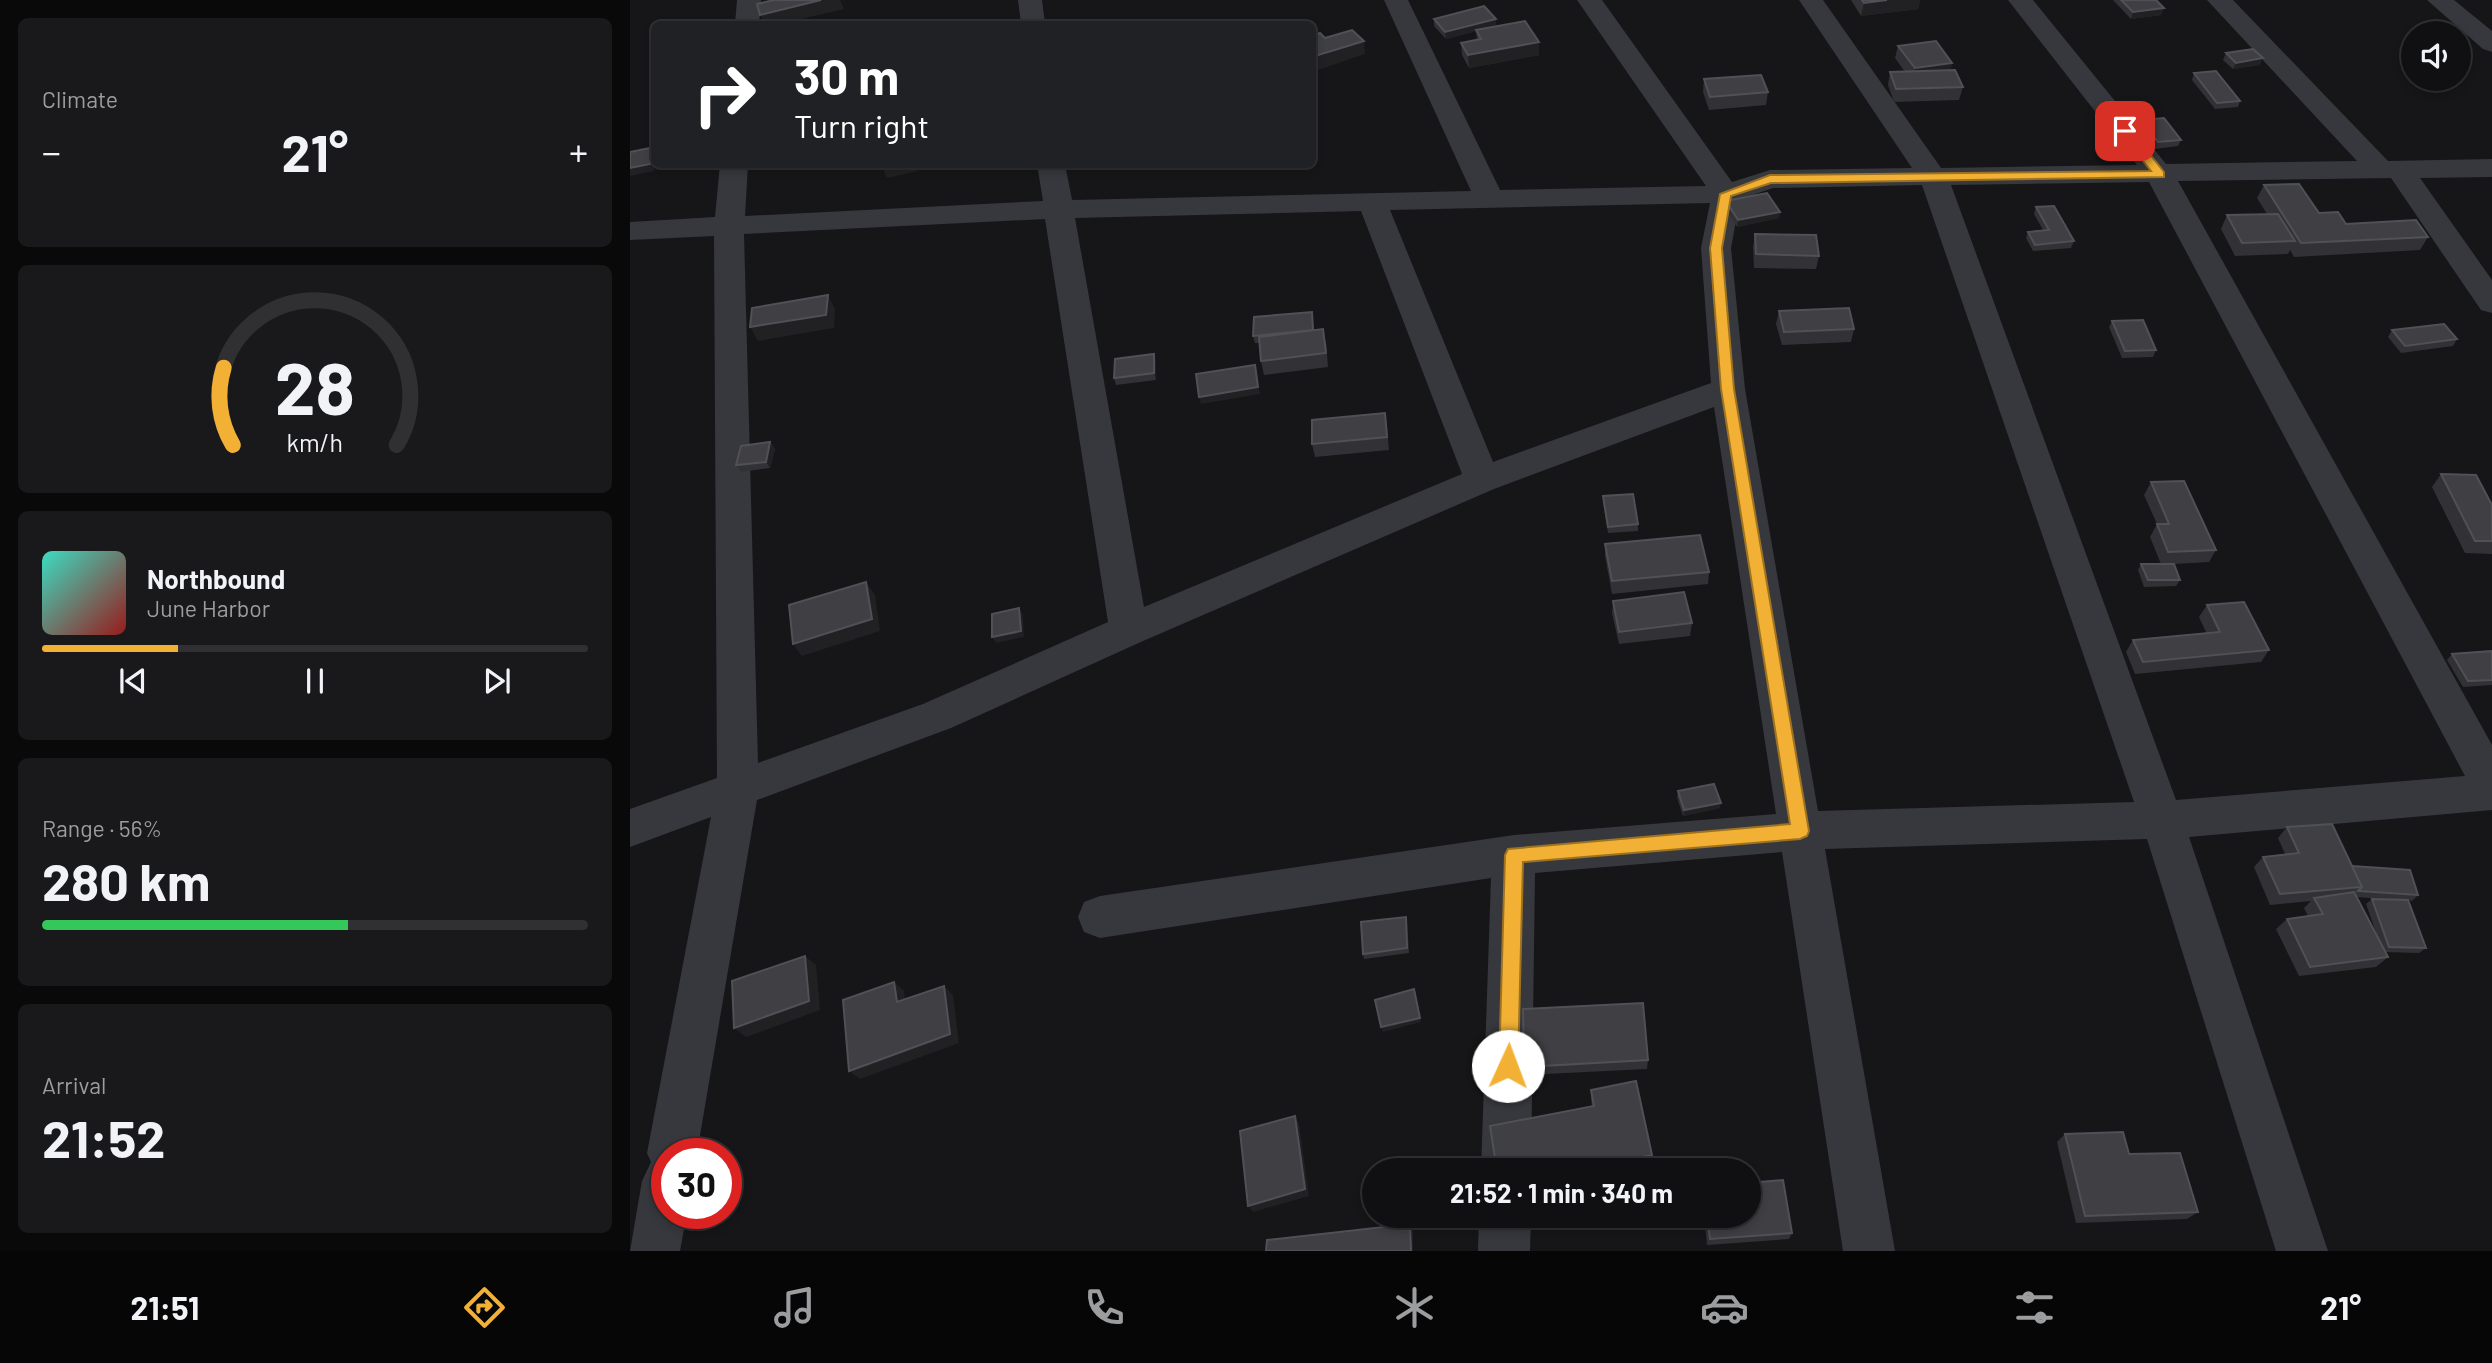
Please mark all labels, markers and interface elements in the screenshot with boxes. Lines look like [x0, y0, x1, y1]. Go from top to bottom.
map controls [2401, 21, 2471, 91]
button: sound [2401, 21, 2471, 91]
text: 30 m [794, 46, 899, 105]
icon: right [679, 49, 770, 140]
text: Climate [42, 85, 118, 113]
pin [2095, 101, 2155, 161]
text: Turn right [794, 106, 929, 144]
icon: arrive [2106, 112, 2144, 150]
text: 21° [282, 120, 348, 182]
text: − [42, 128, 61, 174]
text: + [569, 128, 588, 174]
text: 28 [275, 342, 355, 430]
text: km/h [287, 427, 343, 457]
text: Northbound [147, 563, 285, 594]
text: June Harbor [147, 594, 270, 622]
icon: previous [114, 662, 152, 700]
icon: pause [296, 662, 334, 700]
icon: next [478, 662, 516, 700]
text: Range · 56% [42, 814, 162, 842]
text: 280 km [42, 849, 210, 911]
position arrow [1471, 1029, 1545, 1103]
text: Arrival [42, 1071, 106, 1099]
text: 21:52 [42, 1106, 165, 1168]
speed limit sign: 30 [651, 1138, 742, 1229]
text: 21:52 · 1 min · 340 m [1450, 1177, 1673, 1208]
icon: directions [460, 1283, 509, 1332]
icon: music [770, 1283, 819, 1332]
icon: phone [1080, 1283, 1129, 1332]
icon: climate [1390, 1283, 1439, 1332]
icon: car [1700, 1283, 1749, 1332]
icon: filters [2010, 1283, 2059, 1332]
text: 21:51 [130, 1288, 199, 1326]
text: 21° [2320, 1288, 2361, 1326]

